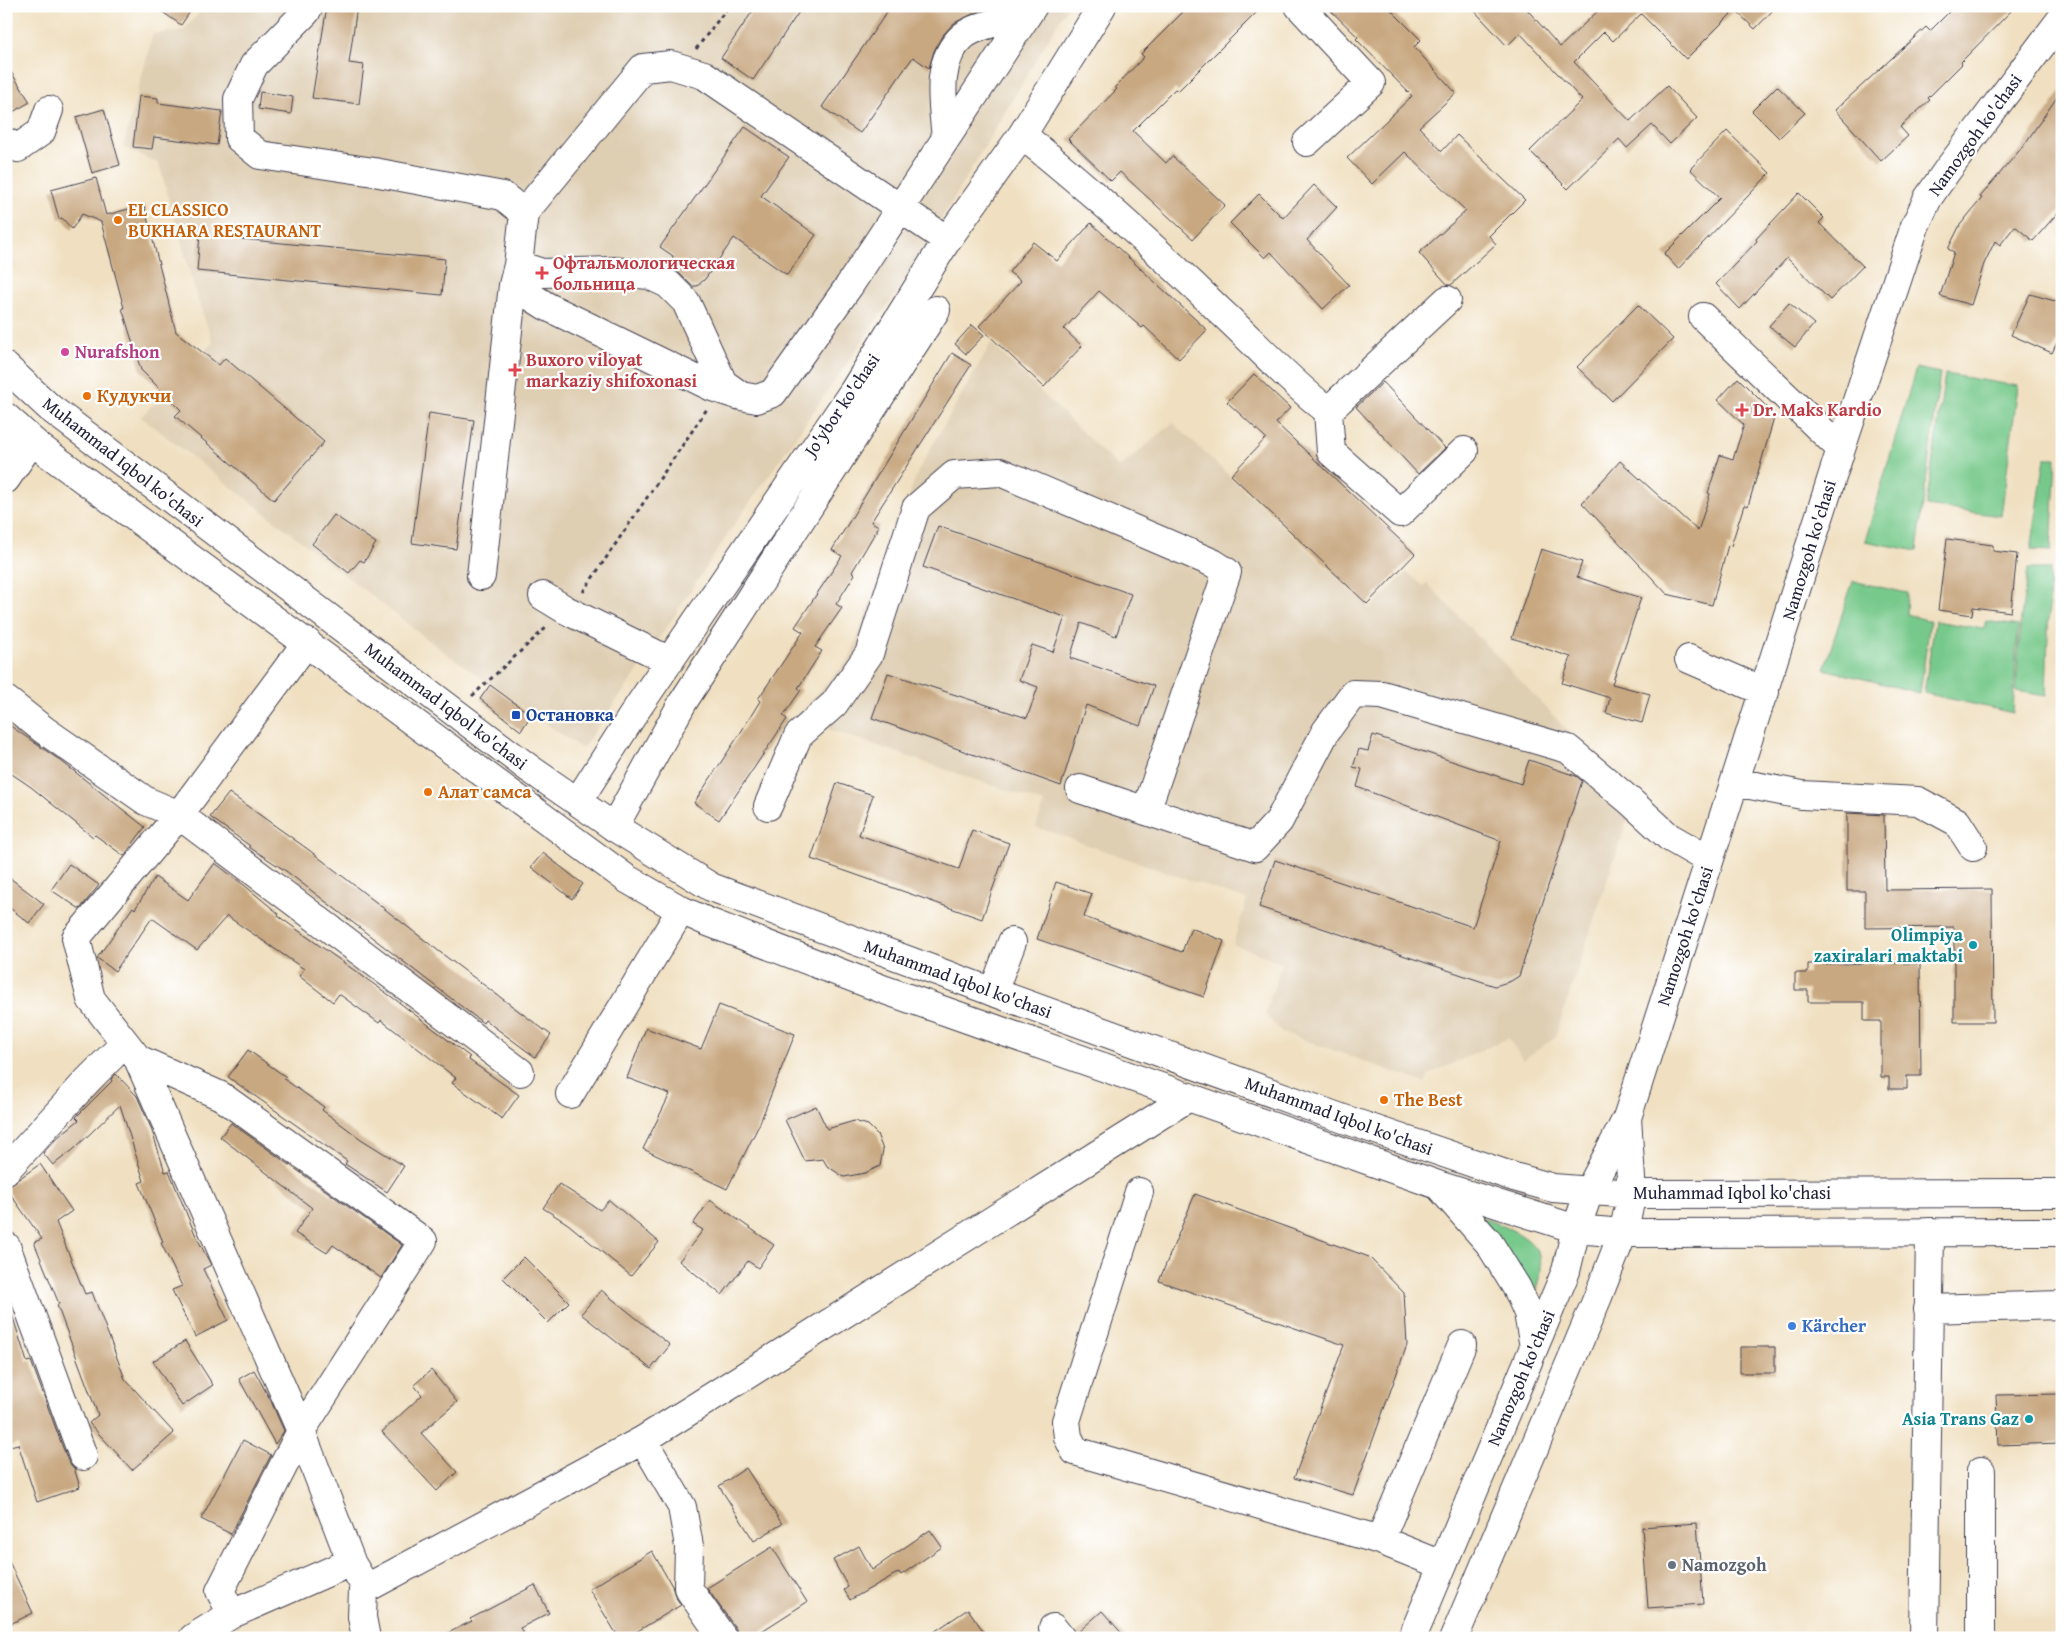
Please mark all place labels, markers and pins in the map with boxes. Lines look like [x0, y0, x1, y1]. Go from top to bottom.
place label: EL CLASSICO BUKHARA RESTAURANT [128, 196, 322, 244]
marker: EL CLASSICO BUKHARA RESTAURANT [112, 214, 124, 226]
place label: Офтальмологическая больница [553, 249, 736, 297]
marker: Офтальмологическая больница [535, 266, 549, 280]
place label: Nurafshon [75, 338, 160, 365]
marker: Nurafshon [59, 346, 71, 358]
place label: Buxoro viloyat markaziy shifoxonasi [526, 346, 697, 394]
marker: Buxoro viloyat markaziy shifoxonasi [508, 363, 522, 377]
place label: Кудукчи [97, 382, 171, 409]
marker: Кудукчи [81, 390, 93, 402]
place label: Dr. Maks Kardio [1753, 396, 1882, 423]
marker: Dr. Maks Kardio [1735, 403, 1749, 417]
place label: Остановка [526, 701, 615, 728]
marker: Остановка [510, 709, 522, 721]
place label: Алат самса [438, 778, 532, 805]
marker: Алат самса [422, 786, 434, 798]
place label: Olimpiya zaxiralari maktabi [1814, 921, 1964, 969]
marker: Olimpiya zaxiralari maktabi [1967, 939, 1979, 951]
place label: The Best [1394, 1086, 1463, 1113]
marker: The Best [1378, 1094, 1390, 1106]
place label: Kärcher [1802, 1312, 1867, 1339]
marker: Kärcher [1786, 1320, 1798, 1332]
place label: Asia Trans Gaz [1902, 1405, 2019, 1432]
marker: Asia Trans Gaz [2023, 1413, 2035, 1425]
place label: Namozgoh [1682, 1551, 1767, 1578]
marker: Namozgoh [1666, 1559, 1678, 1571]

